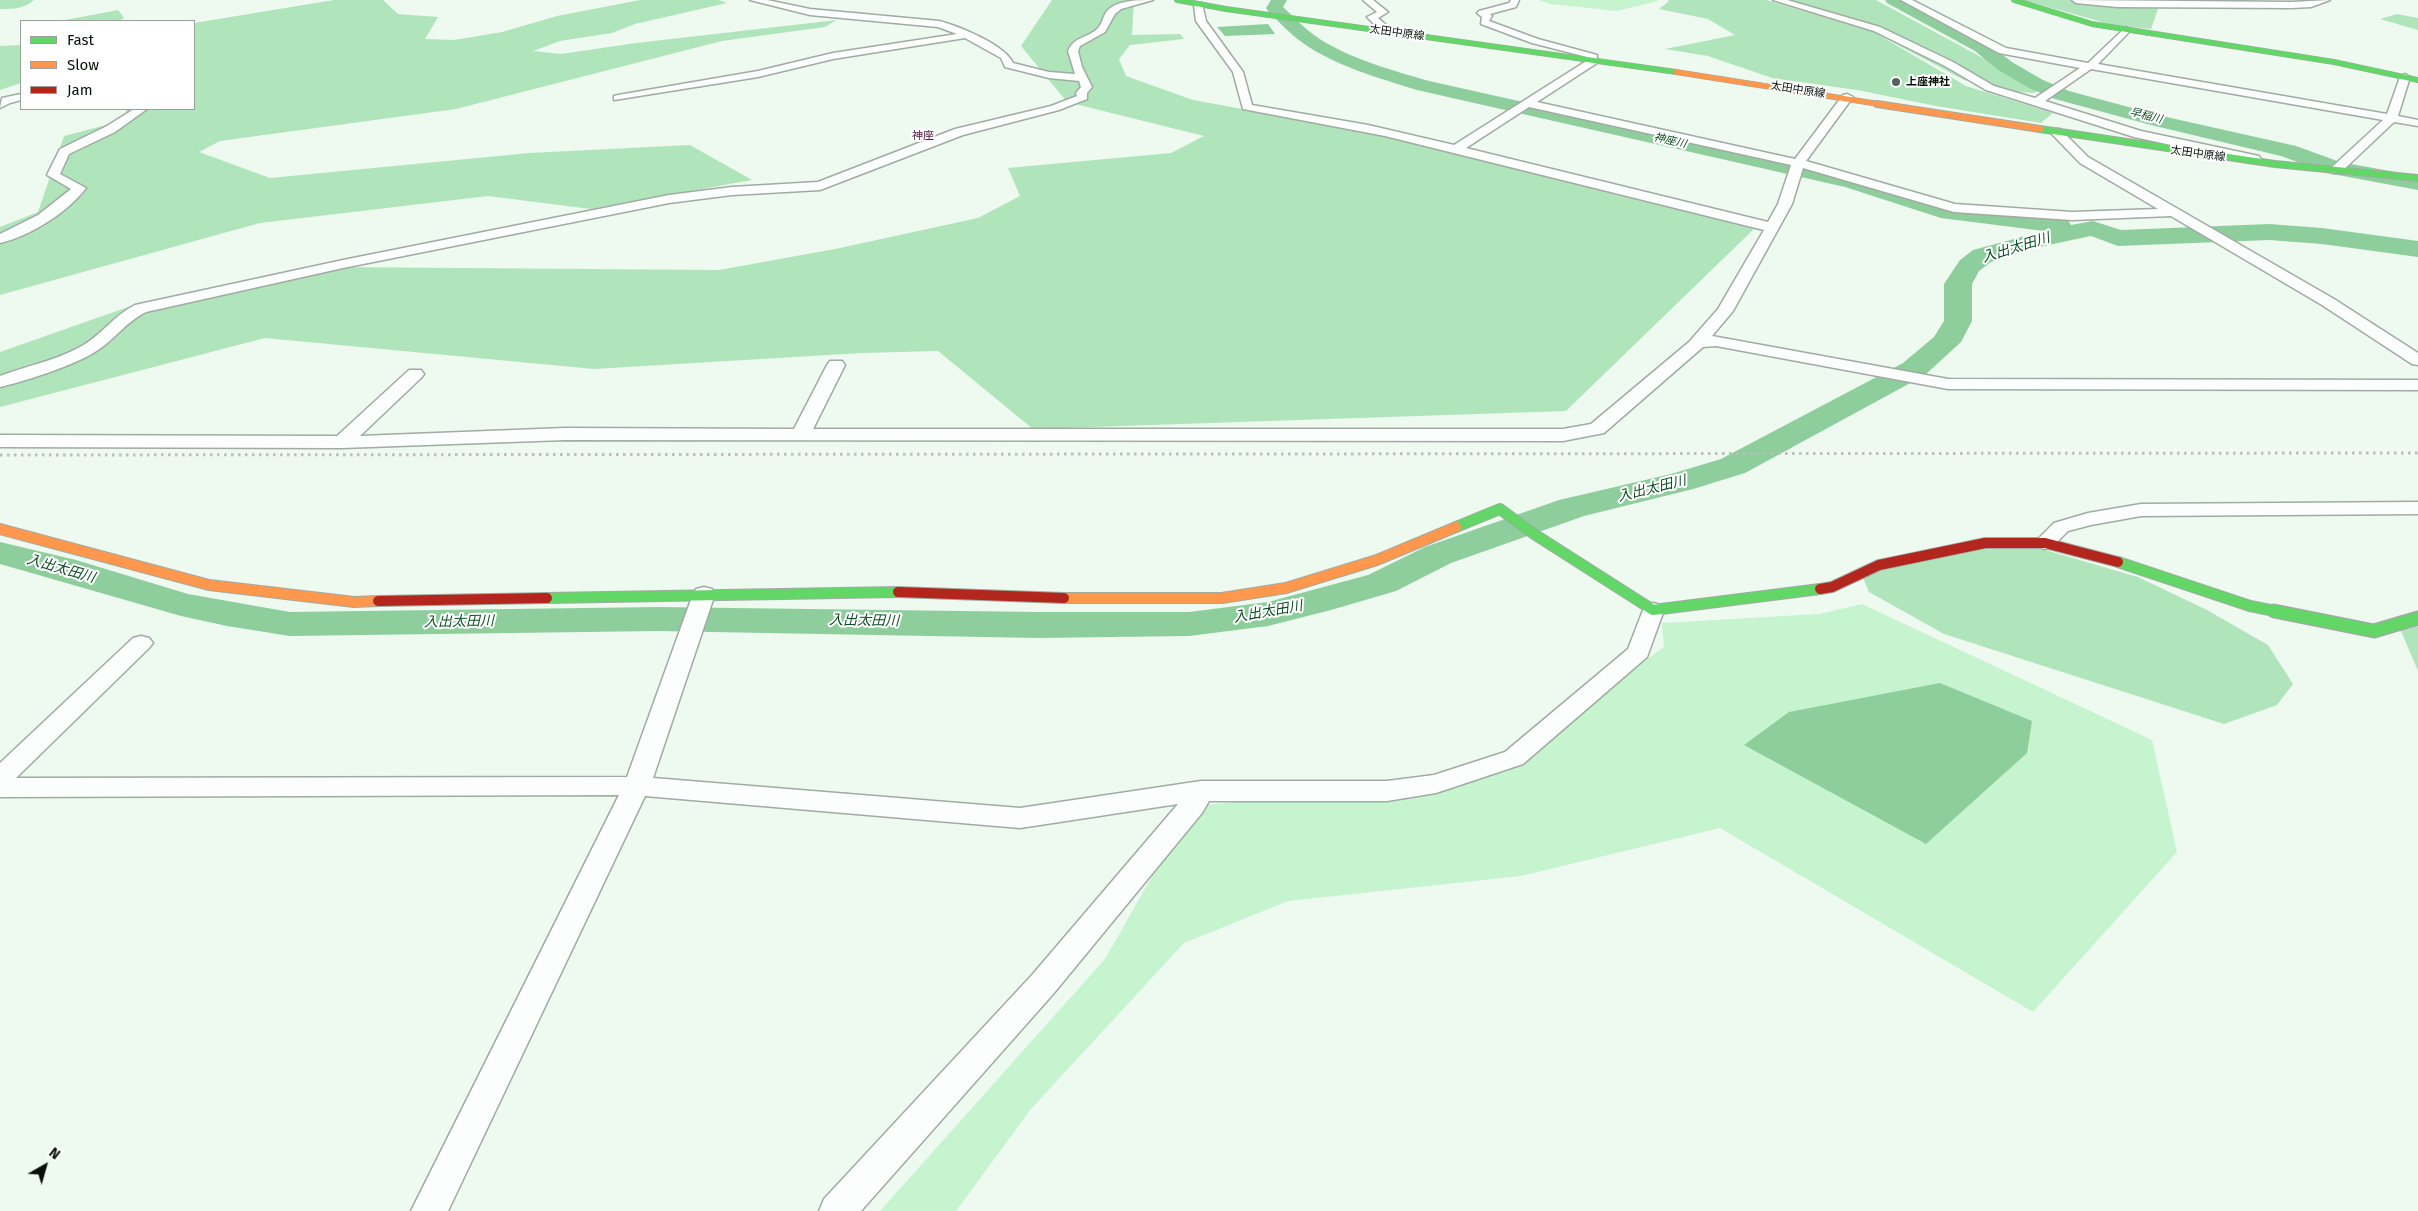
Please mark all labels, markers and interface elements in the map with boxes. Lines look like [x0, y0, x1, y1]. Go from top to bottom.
legend [20, 20, 195, 110]
street label: 太田中原線 [1369, 23, 1425, 43]
text: Fast [67, 31, 94, 49]
text: Slow [67, 56, 99, 74]
place label: 上座神社 [1906, 75, 1950, 89]
marker: 上座神社 [1890, 76, 1902, 88]
street label: 太田中原線 [1770, 79, 1826, 101]
text: Jam [67, 81, 93, 99]
water label: 早稲川 [2128, 106, 2164, 126]
district label: 神座 [912, 129, 934, 143]
water label: 神座川 [1652, 131, 1688, 151]
street label: 太田中原線 [2170, 144, 2226, 164]
water label: 入出太田川 [1980, 230, 2052, 266]
water label: 入出太田川 [1616, 472, 1688, 506]
water label: 入出太田川 [25, 551, 97, 587]
water label: 入出太田川 [1232, 598, 1304, 626]
water label: 入出太田川 [829, 612, 899, 630]
water label: 入出太田川 [424, 613, 494, 631]
north arrow [20, 1141, 70, 1191]
text: N [46, 1144, 63, 1163]

